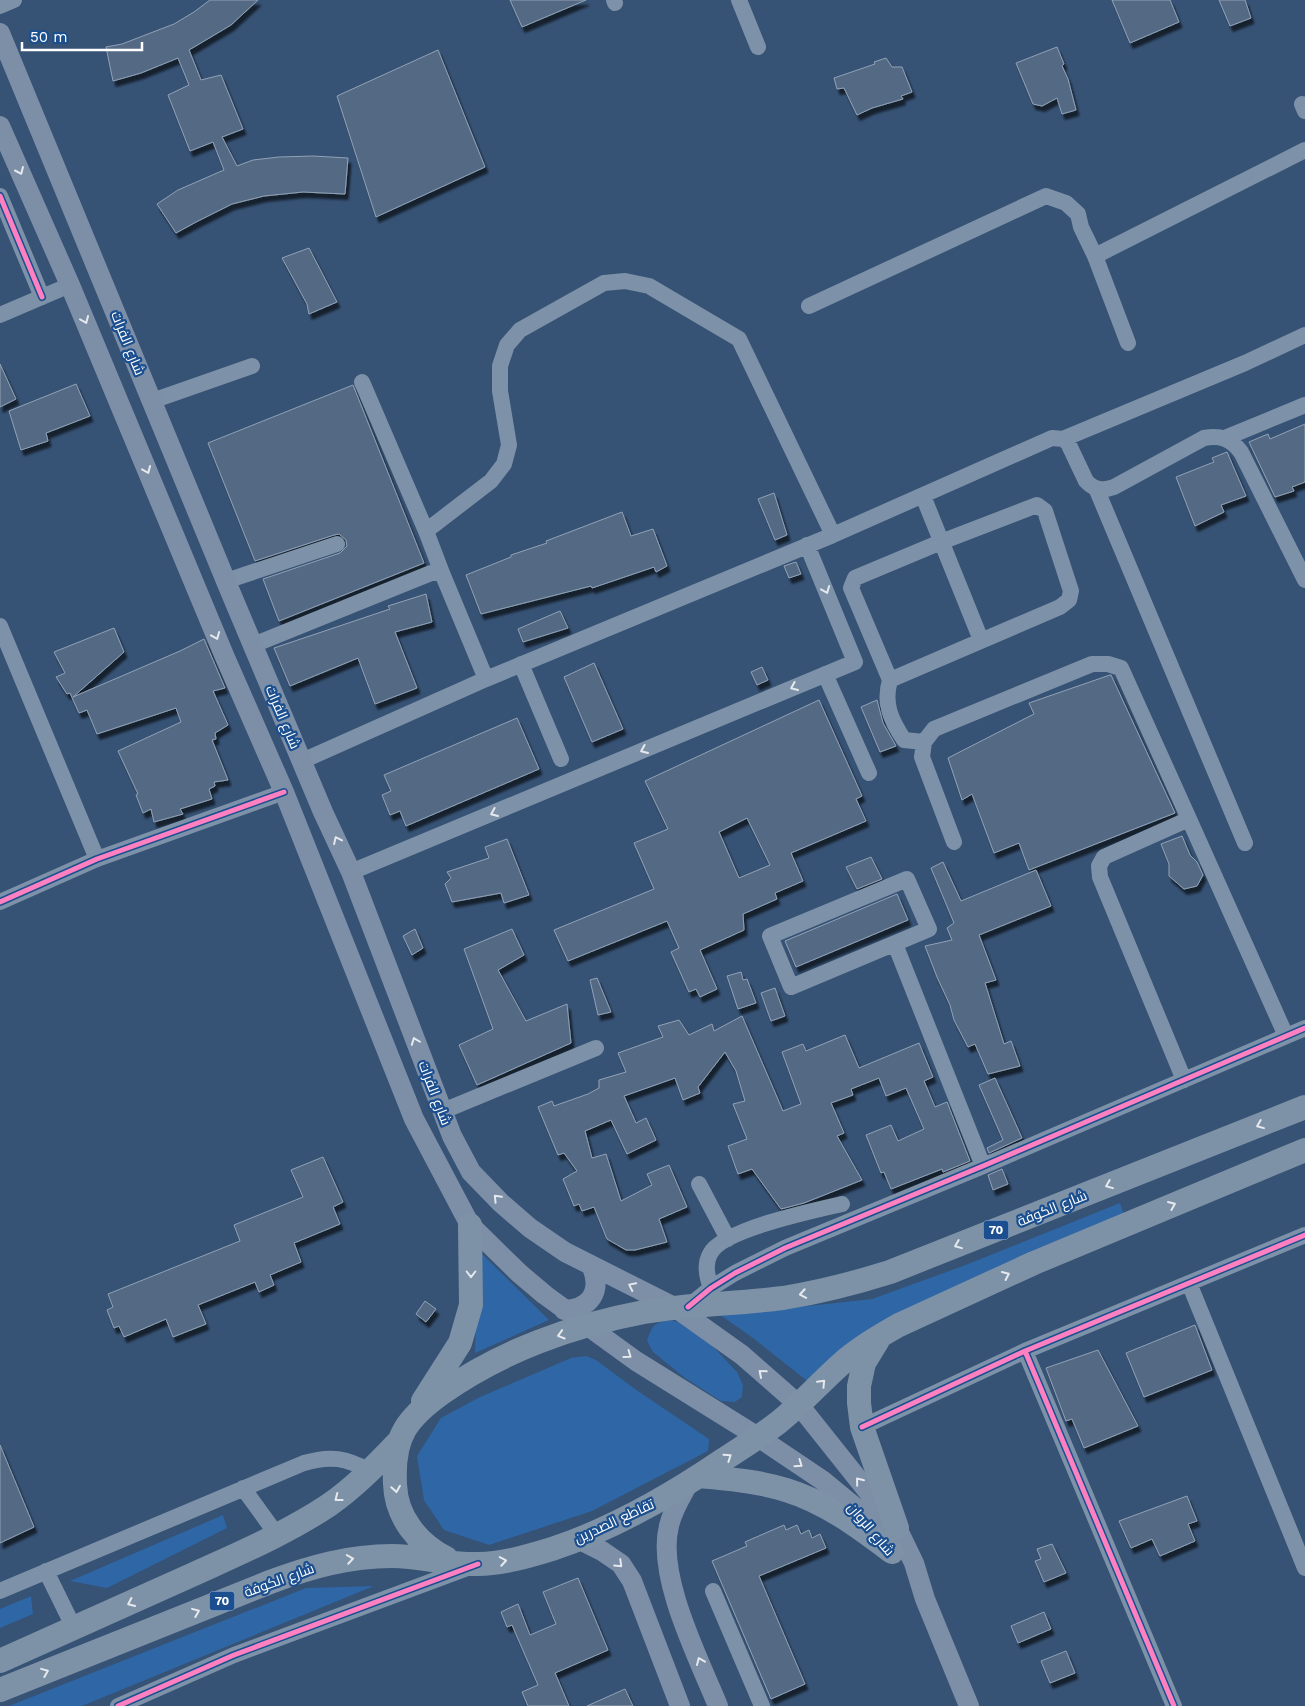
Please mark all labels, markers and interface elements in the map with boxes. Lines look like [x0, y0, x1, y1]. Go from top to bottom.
scale bar [22, 20, 142, 52]
text: 50 m [30, 28, 67, 46]
one-way arrow [13, 166, 24, 175]
street label: شارع الفرات [107, 309, 148, 378]
one-way arrow [78, 315, 89, 324]
one-way arrow [142, 465, 152, 473]
one-way arrow [819, 585, 830, 594]
one-way arrow [210, 631, 221, 640]
one-way arrow [790, 681, 799, 692]
street label: شارع الفرات [262, 683, 304, 752]
one-way arrow [640, 744, 649, 754]
one-way arrow [490, 806, 499, 817]
one-way arrow [333, 837, 343, 846]
one-way arrow [411, 1037, 421, 1045]
street label: شارع الفرات [415, 1059, 455, 1128]
one-way arrow [1256, 1119, 1265, 1129]
one-way arrow [1105, 1179, 1114, 1189]
street label: شارع الكوفة [1015, 1187, 1089, 1230]
one-way arrow [494, 1195, 503, 1204]
one-way arrow [1167, 1201, 1176, 1212]
road number: 70 [984, 1220, 1008, 1240]
one-way arrow [954, 1239, 963, 1249]
one-way arrow [466, 1270, 476, 1278]
one-way arrow [1001, 1271, 1010, 1282]
one-way arrow [629, 1282, 638, 1292]
one-way arrow [799, 1289, 808, 1299]
one-way arrow [557, 1329, 565, 1339]
one-way arrow [622, 1349, 632, 1358]
one-way arrow [759, 1370, 768, 1379]
one-way arrow [816, 1380, 825, 1389]
one-way arrow [722, 1454, 732, 1463]
one-way arrow [793, 1458, 802, 1467]
one-way arrow [855, 1478, 864, 1487]
one-way arrow [390, 1485, 401, 1493]
one-way arrow [334, 1492, 344, 1501]
street label: تقاطع الصدرين [572, 1495, 657, 1547]
street label: شارع الروان [843, 1499, 898, 1559]
one-way arrow [345, 1555, 354, 1565]
one-way arrow [498, 1556, 507, 1566]
one-way arrow [613, 1558, 622, 1567]
street label: شارع الكوفة [242, 1560, 317, 1601]
road number: 70 [210, 1592, 234, 1610]
one-way arrow [127, 1596, 136, 1607]
one-way arrow [191, 1607, 200, 1618]
one-way arrow [695, 1657, 706, 1666]
one-way arrow [40, 1667, 49, 1678]

